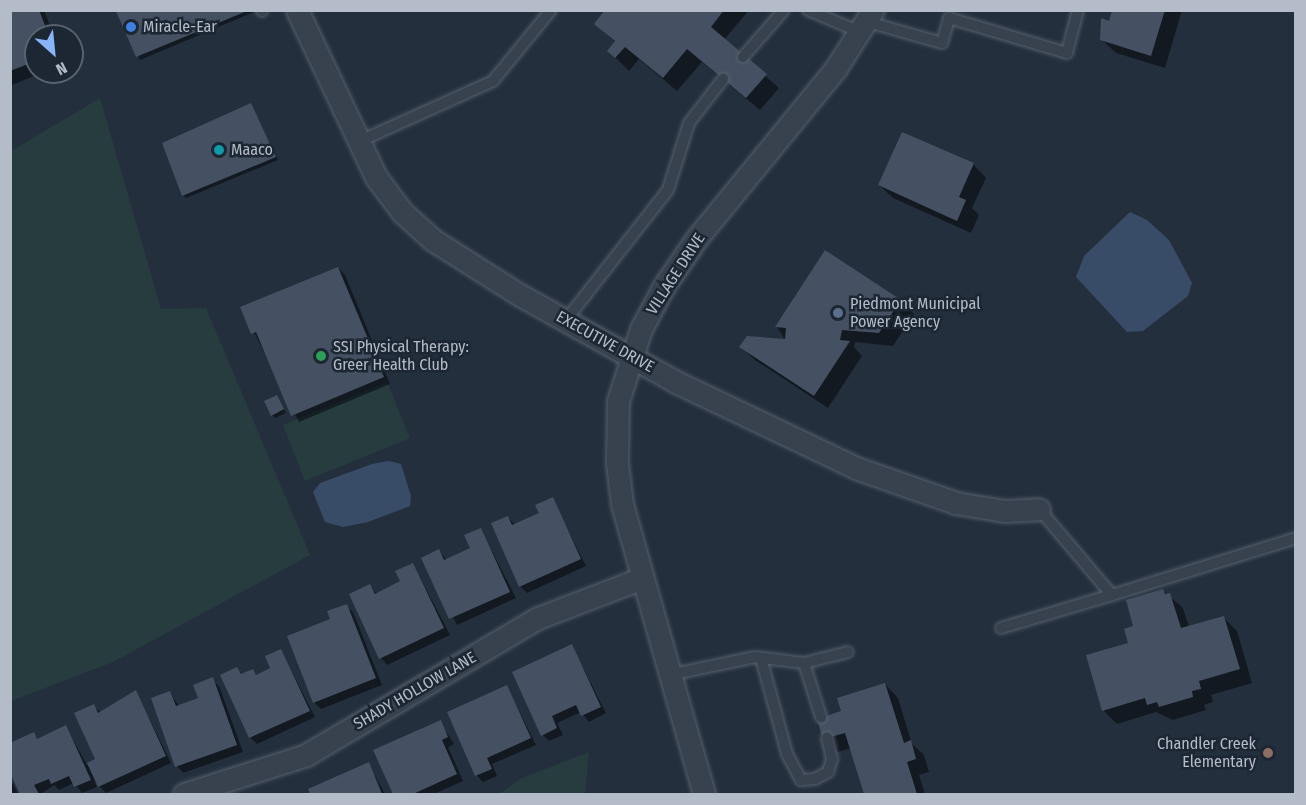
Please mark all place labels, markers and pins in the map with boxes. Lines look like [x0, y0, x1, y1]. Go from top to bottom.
place label: Miracle-Ear [143, 17, 217, 37]
marker: Miracle-Ear [124, 20, 138, 34]
place label: Maaco [231, 140, 273, 160]
marker: Maaco [212, 143, 226, 157]
place label: Piedmont Municipal Power Agency [850, 294, 980, 332]
marker: Piedmont Municipal Power Agency [831, 306, 845, 320]
place label: SSI Physical Therapy: Greer Health Club [333, 337, 469, 375]
marker: SSI Physical Therapy: Greer Health Club [314, 349, 328, 363]
place label: Chandler Creek Elementary [1157, 734, 1256, 772]
marker: Chandler Creek Elementary [1261, 746, 1275, 760]

